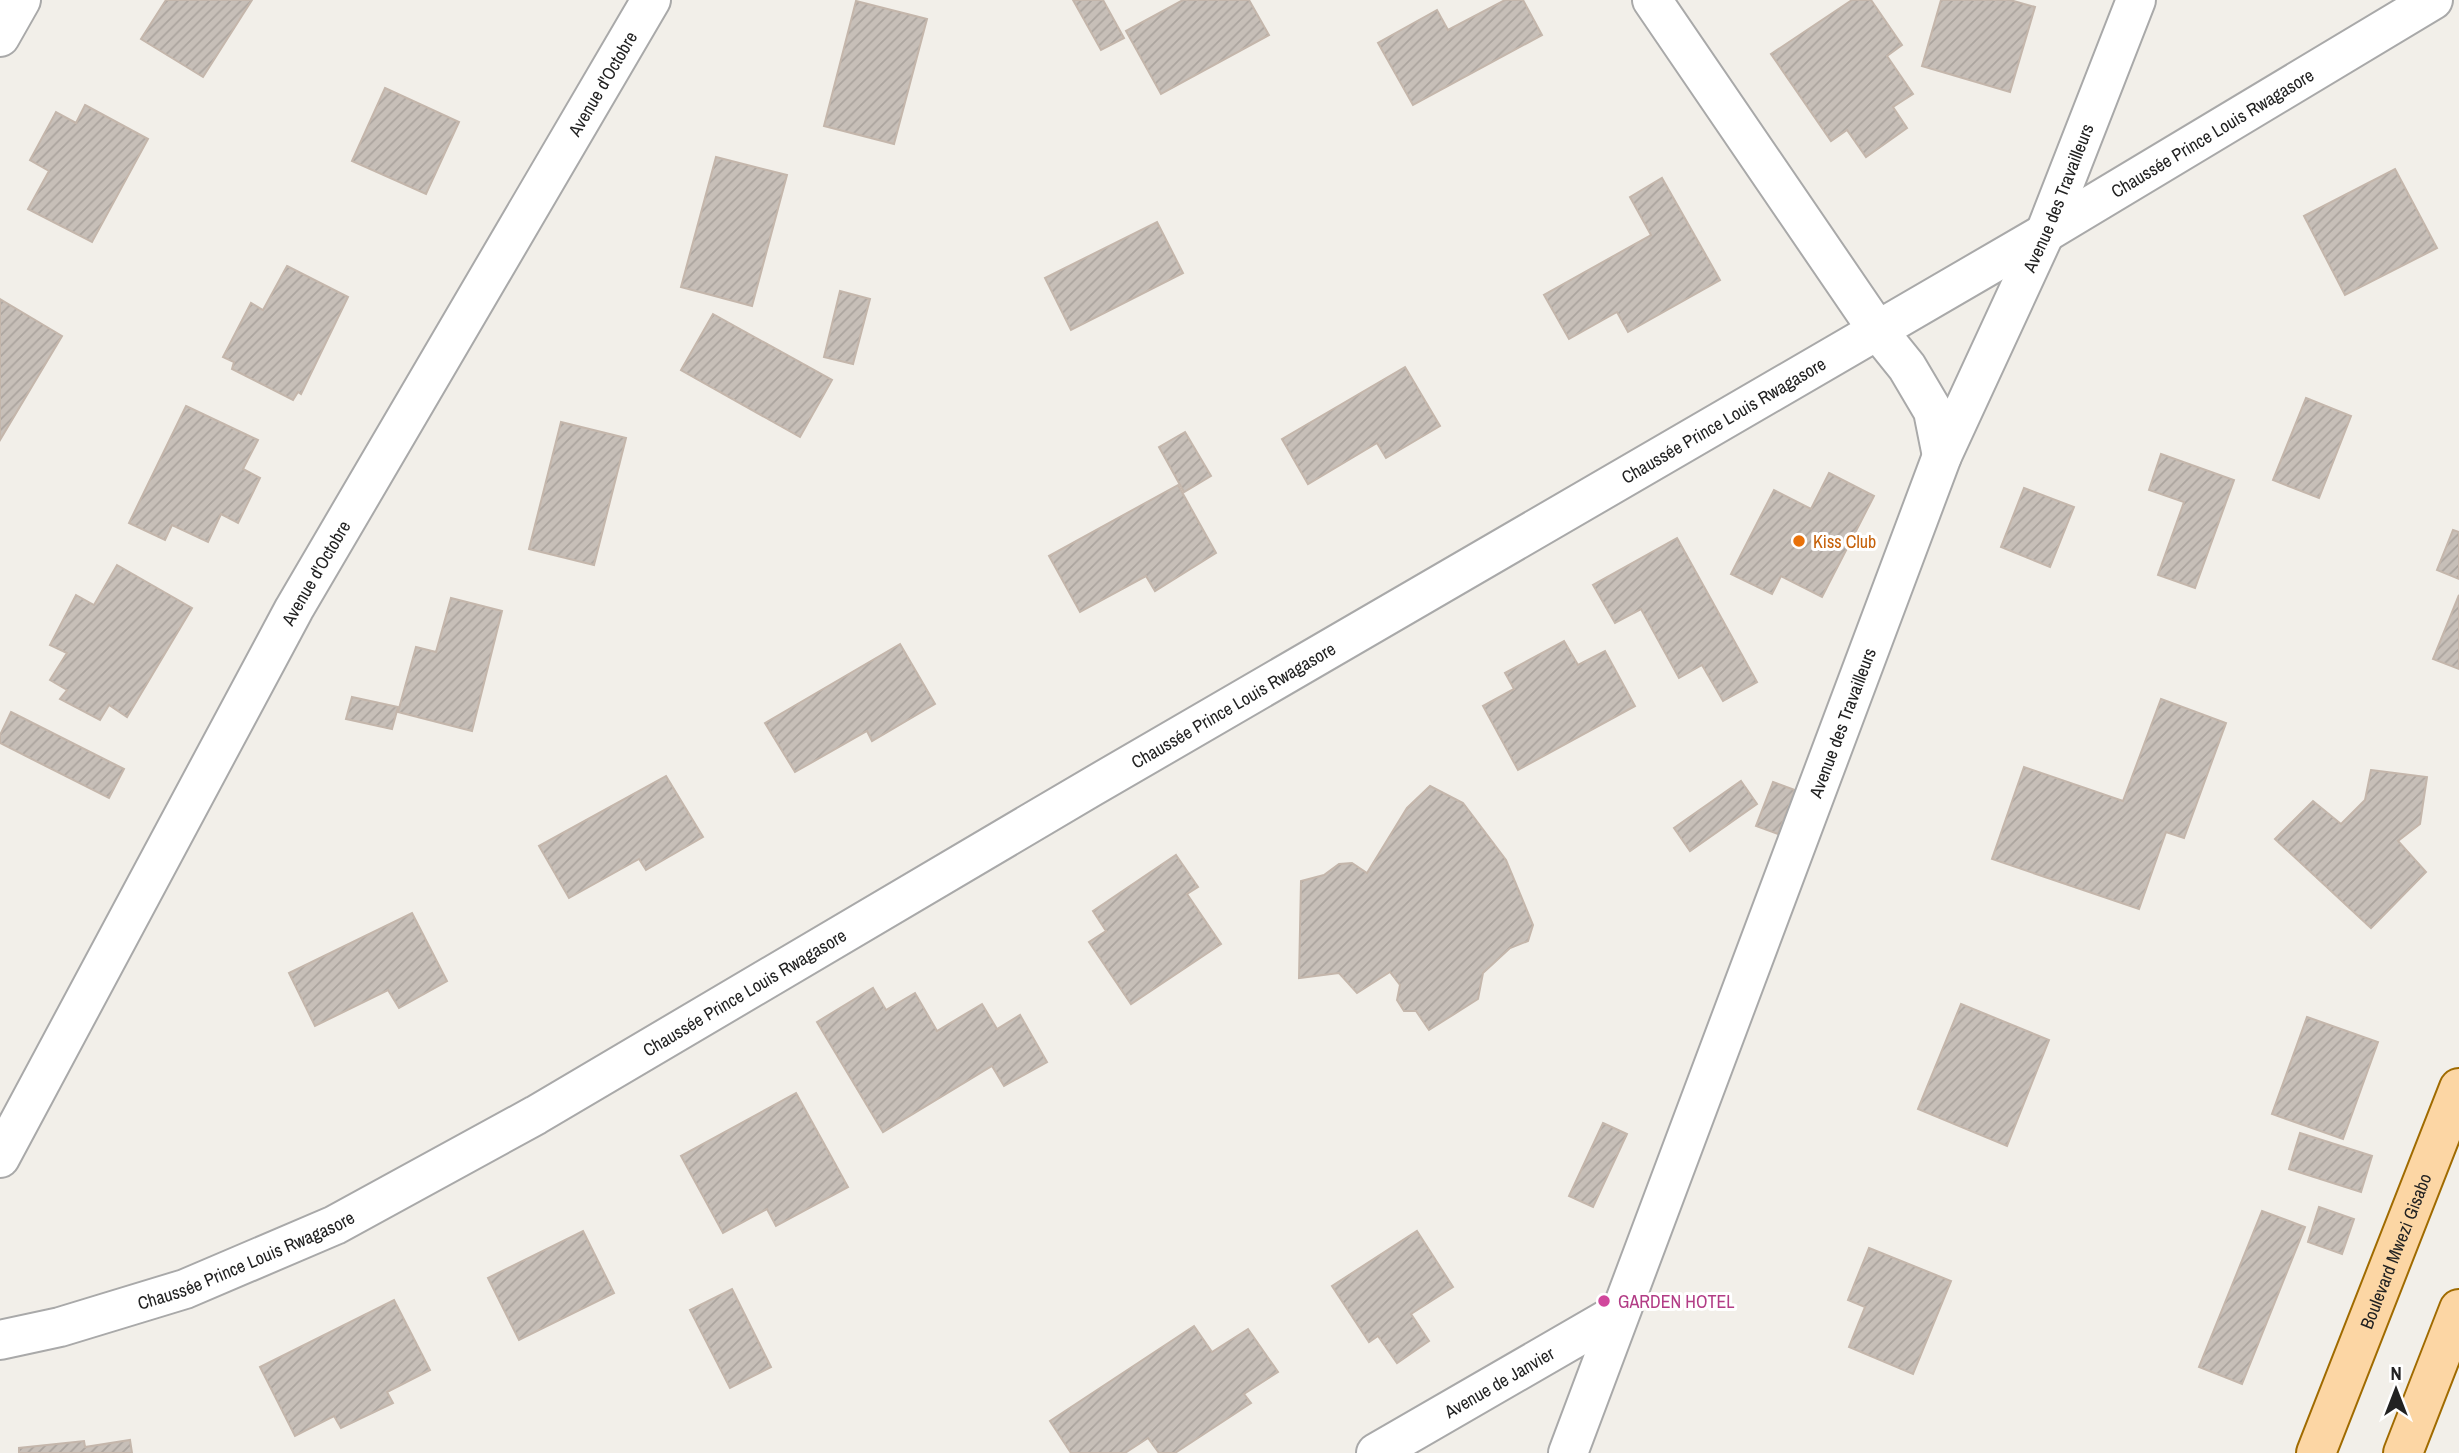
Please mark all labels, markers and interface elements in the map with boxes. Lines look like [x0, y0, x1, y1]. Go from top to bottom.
street label: Avenue d'Octobre [561, 26, 643, 141]
street label: Chaussée Prince Louis Rwagasore [2106, 62, 2318, 203]
street label: Avenue des Travailleurs [2016, 120, 2099, 277]
street label: Chaussée Prince Louis Rwagasore [1616, 351, 1830, 489]
street label: Avenue d'Octobre [275, 516, 356, 630]
place label: Kiss Club [1813, 529, 1876, 554]
marker: Kiss Club [1791, 533, 1807, 549]
street label: Chaussée Prince Louis Rwagasore [1126, 636, 1340, 774]
street label: Avenue des Travailleurs [1802, 644, 1881, 802]
street label: Chaussée Prince Louis Rwagasore [638, 922, 851, 1062]
street label: Boulevard Mwezi Gisabo [2353, 1170, 2437, 1332]
street label: Chaussée Prince Louis Rwagasore [134, 1204, 359, 1315]
place label: GARDEN HOTEL [1618, 1289, 1734, 1314]
marker: GARDEN HOTEL [1596, 1293, 1612, 1309]
street label: Avenue de Janvier [1439, 1340, 1559, 1424]
north arrow [2361, 1355, 2431, 1425]
text: N [2390, 1360, 2402, 1386]

